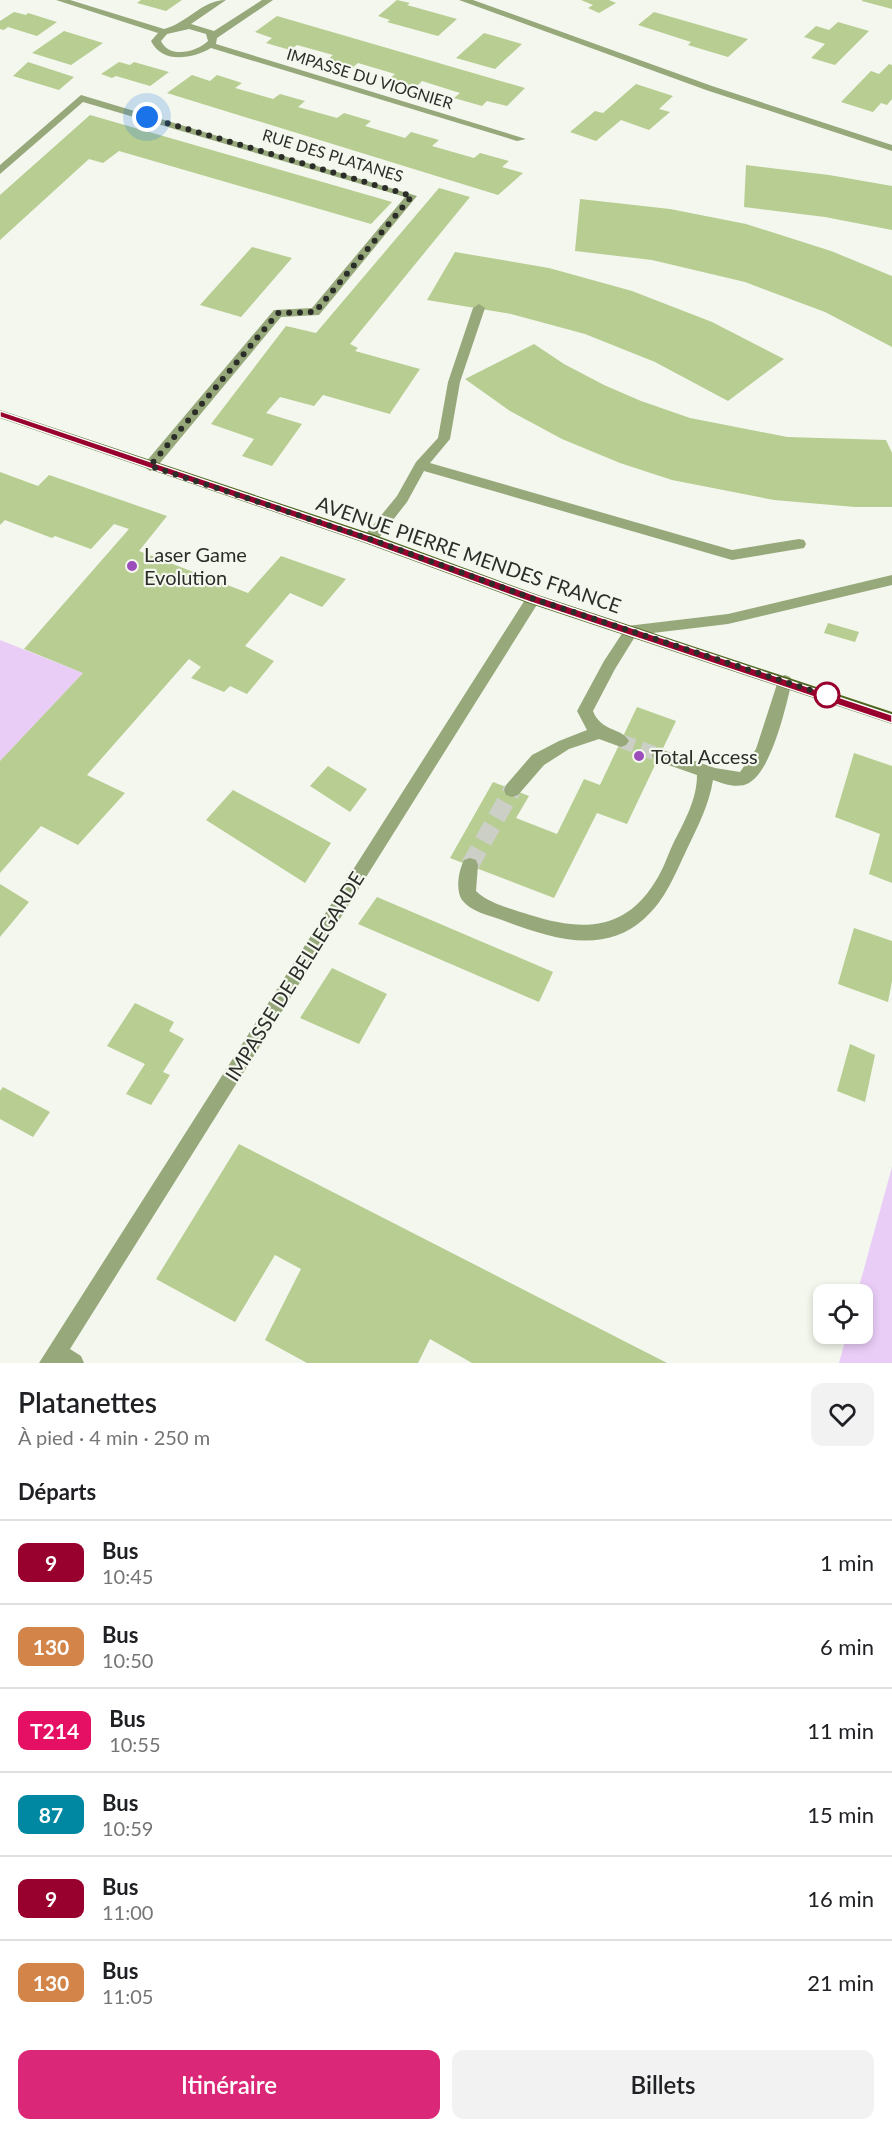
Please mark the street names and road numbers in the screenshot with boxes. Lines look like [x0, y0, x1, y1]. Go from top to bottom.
street label: IMPASSE DU VIOGNIER [285, 44, 455, 112]
street label: RUE DES PLATANES [260, 125, 406, 185]
street label: AVENUE PIERRE MENDES FRANCE [313, 490, 625, 618]
street label: IMPASSE DE BELLEGARDE [220, 867, 368, 1085]

